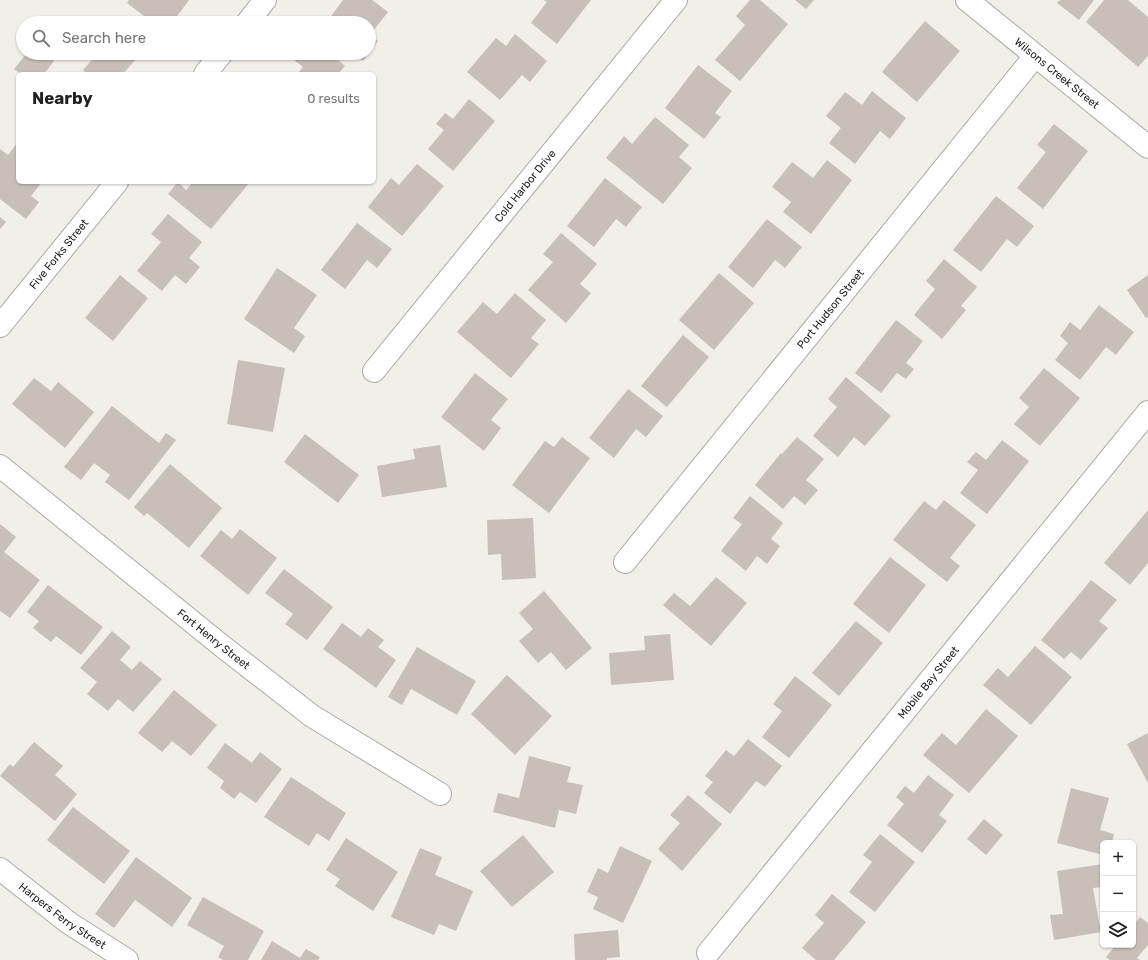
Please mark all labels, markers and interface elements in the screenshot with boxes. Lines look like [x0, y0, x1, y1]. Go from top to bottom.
search box [16, 16, 376, 60]
icon: search [30, 27, 52, 49]
text: Search here [62, 29, 146, 47]
street label: Wilsons Creek Street [1012, 35, 1102, 112]
text: Nearby [32, 88, 93, 108]
text: 0 results [307, 91, 360, 106]
street label: Cold Harbor Drive [492, 147, 559, 225]
street label: Five Forks Street [27, 216, 92, 292]
street label: Port Hudson Street [794, 266, 867, 351]
street label: Fort Henry Street [175, 606, 253, 673]
street label: Mobile Bay Street [895, 643, 962, 721]
map controls [1100, 840, 1136, 948]
button: + [1100, 840, 1136, 876]
button: − [1100, 876, 1136, 912]
street label: Harpers Ferry Street [16, 880, 109, 952]
button: layers [1100, 912, 1136, 948]

